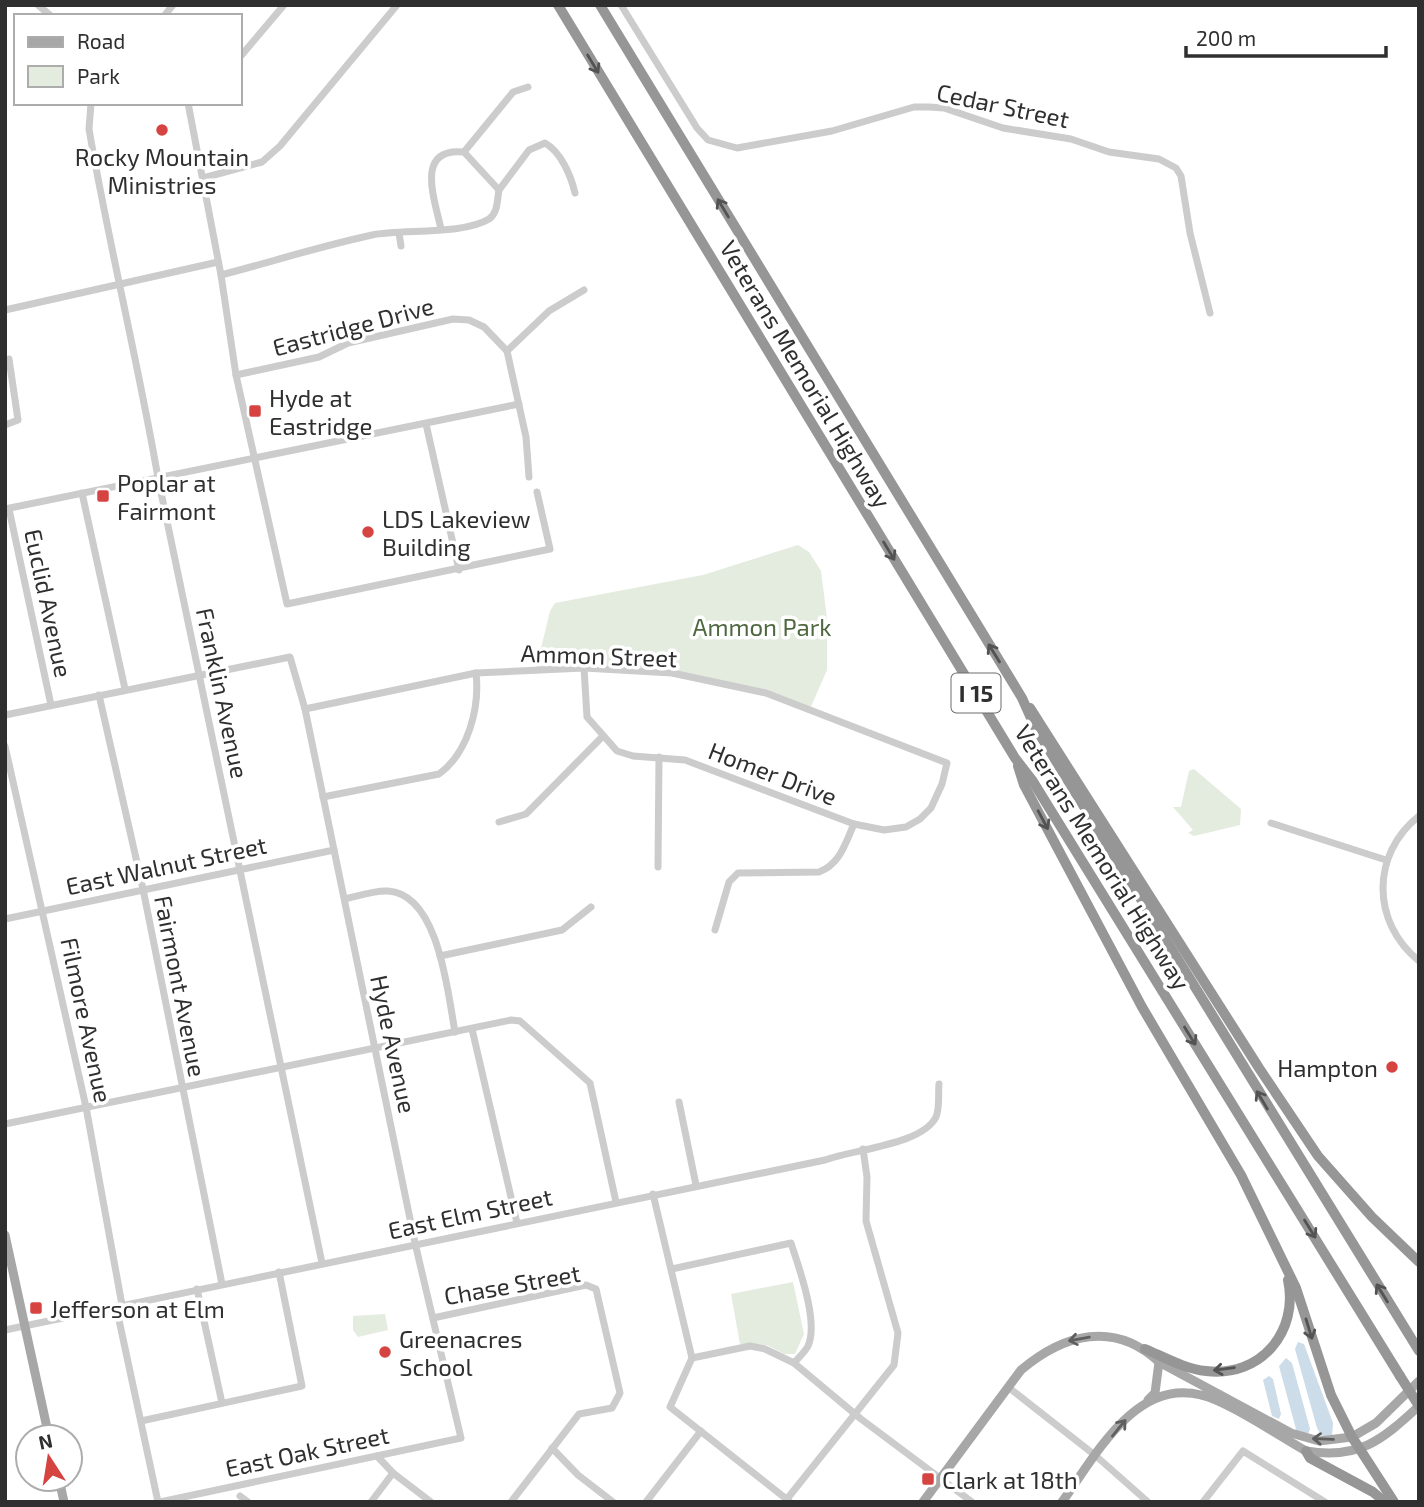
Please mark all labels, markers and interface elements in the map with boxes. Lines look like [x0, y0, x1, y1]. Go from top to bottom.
legend [14, 14, 242, 105]
scale bar [1186, 14, 1386, 58]
text: 200 m [1196, 25, 1256, 50]
text: Road [77, 28, 125, 53]
one-way arrow [587, 53, 601, 73]
text: Park [77, 63, 120, 88]
street label: Cedar Street [934, 77, 1072, 133]
marker: Rocky Mountain Ministries [154, 122, 170, 138]
place label: Rocky Mountain Ministries [75, 142, 249, 199]
one-way arrow [715, 198, 729, 218]
street label: Veterans Memorial Highway [715, 235, 898, 513]
street label: Eastridge Drive [269, 291, 437, 361]
place label: Hyde at Eastridge [269, 383, 372, 440]
marker: Hyde at Eastridge [247, 403, 263, 419]
place label: Poplar at Fairmont [117, 468, 216, 525]
marker: Poplar at Fairmont [95, 488, 111, 504]
place label: LDS Lakeview Building [382, 504, 531, 561]
marker: LDS Lakeview Building [360, 524, 376, 540]
street label: Euclid Avenue [19, 526, 79, 680]
one-way arrow [883, 541, 897, 561]
street label: Franklin Avenue [191, 605, 255, 781]
park label: Ammon Park [693, 612, 831, 641]
street label: Ammon Street [520, 638, 678, 672]
one-way arrow [987, 644, 1002, 663]
road number: I 15 [951, 674, 1000, 712]
street label: Veterans Memorial Highway [1009, 719, 1197, 995]
street label: Homer Drive [705, 735, 841, 811]
one-way arrow [1036, 809, 1050, 830]
street label: East Walnut Street [63, 830, 269, 900]
street label: Fairmont Avenue [149, 893, 213, 1079]
street label: Filmore Avenue [55, 935, 119, 1105]
street label: Hyde Avenue [365, 972, 423, 1116]
one-way arrow [1183, 1025, 1197, 1045]
place label: Hampton [1277, 1053, 1378, 1082]
marker: Hampton [1384, 1059, 1400, 1075]
one-way arrow [1255, 1091, 1269, 1111]
street label: East Elm Street [385, 1181, 555, 1245]
one-way arrow [1303, 1219, 1317, 1239]
street label: Chase Street [442, 1258, 582, 1310]
one-way arrow [1375, 1284, 1389, 1304]
place label: Jefferson at Elm [50, 1294, 225, 1323]
marker: Jefferson at Elm [28, 1300, 44, 1316]
one-way arrow [1304, 1318, 1317, 1340]
place label: Greenacres School [399, 1324, 522, 1381]
one-way arrow [1068, 1332, 1091, 1346]
marker: Greenacres School [377, 1344, 393, 1360]
one-way arrow [1213, 1363, 1236, 1376]
street label: East Oak Street [223, 1420, 391, 1482]
one-way arrow [1111, 1420, 1126, 1438]
north arrow [14, 1423, 84, 1493]
text: N [36, 1428, 54, 1454]
one-way arrow [1312, 1433, 1335, 1446]
place label: Clark at 18th [942, 1465, 1078, 1494]
marker: Clark at 18th [920, 1471, 936, 1487]

